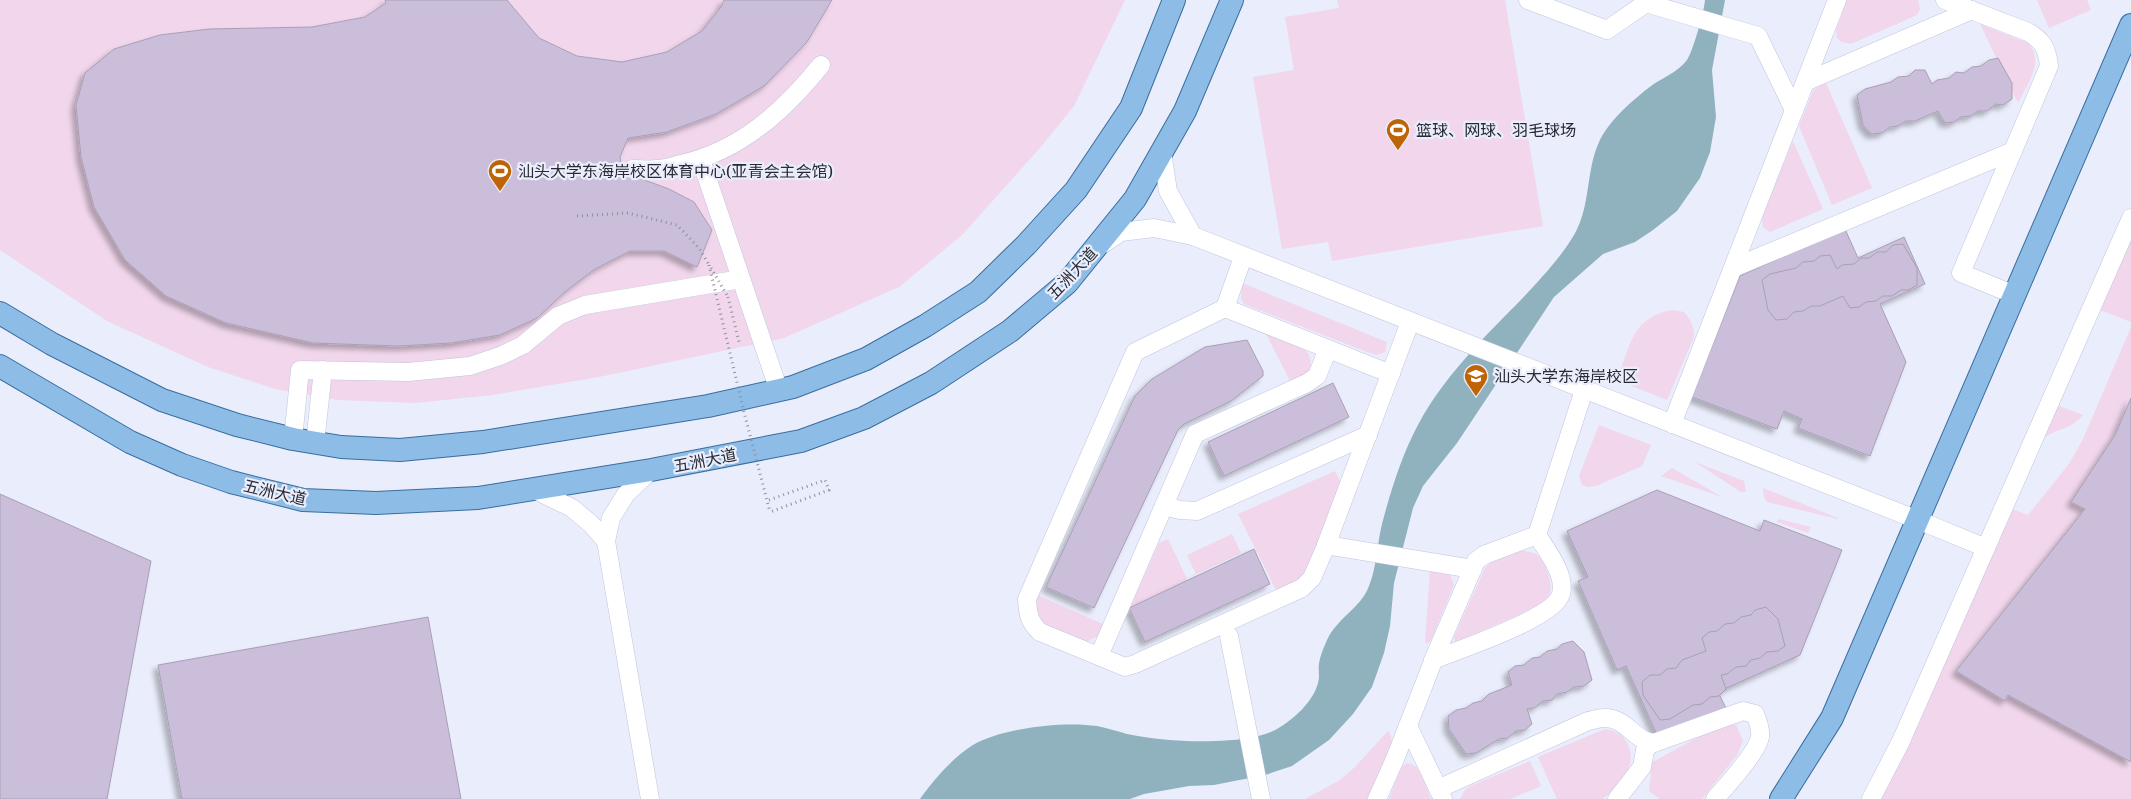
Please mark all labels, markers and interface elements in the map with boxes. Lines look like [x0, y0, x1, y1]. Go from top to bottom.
sports icon: 篮球、网球、羽毛球场 [1385, 117, 1411, 151]
place label: 篮球、网球、羽毛球场 [1416, 119, 1576, 141]
sports icon: 汕头大学东海岸校区体育中心(亚青会主会馆) [487, 158, 513, 192]
place label: 汕头大学东海岸校区体育中心(亚青会主会馆) [518, 160, 833, 182]
street label: 五洲大道 [1042, 242, 1102, 304]
school or university icon: 汕头大学东海岸校区 [1463, 363, 1489, 397]
place label: 汕头大学东海岸校区 [1494, 365, 1638, 387]
street label: 五洲大道 [671, 443, 739, 477]
street label: 五洲大道 [241, 474, 309, 510]

